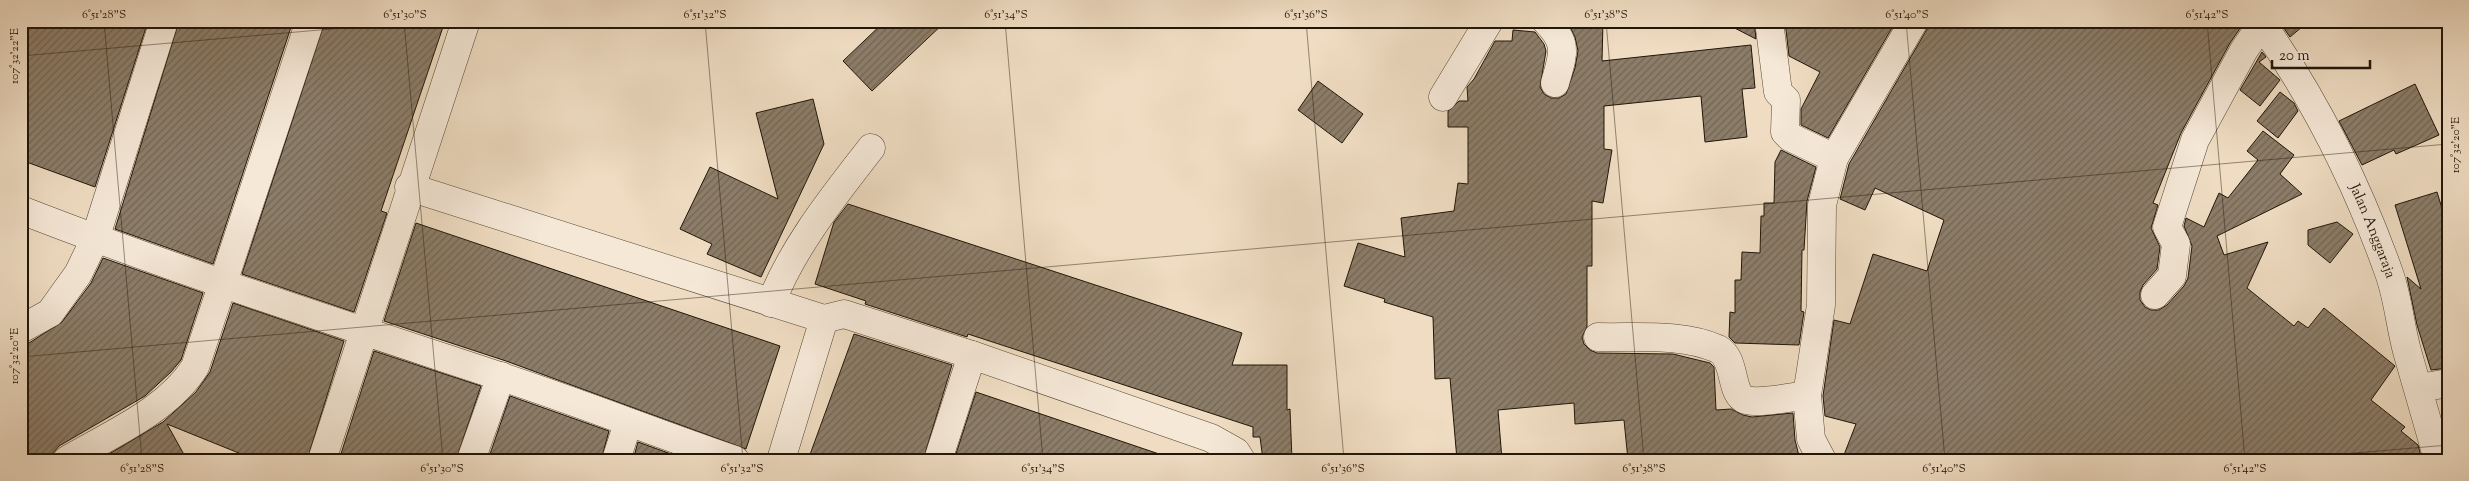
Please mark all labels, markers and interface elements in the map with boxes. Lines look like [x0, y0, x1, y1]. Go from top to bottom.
text: 6°51'28"S [82, 6, 126, 24]
text: 6°51'30"S [383, 6, 427, 24]
text: 6°51'32"S [684, 6, 726, 24]
text: 6°51'34"S [984, 6, 1028, 24]
text: 6°51'36"S [1284, 6, 1328, 24]
text: 6°51'38"S [1584, 6, 1628, 24]
text: 6°51'40"S [1885, 6, 1929, 24]
text: 6°51'42"S [2186, 6, 2228, 24]
text: 107°32'22"E [6, 27, 24, 84]
scale bar [2272, 38, 2369, 70]
text: 20 m [2279, 46, 2310, 67]
text: 107°32'20"E [2447, 116, 2465, 173]
street label: Jalan Anggaraja [2344, 180, 2401, 281]
text: 107°32'20"E [6, 327, 24, 384]
text: 6°51'28"S [120, 460, 164, 478]
text: 6°51'30"S [420, 460, 464, 478]
text: 6°51'32"S [721, 460, 763, 478]
text: 6°51'34"S [1021, 460, 1065, 478]
text: 6°51'36"S [1321, 460, 1365, 478]
text: 6°51'38"S [1622, 460, 1666, 478]
text: 6°51'40"S [1922, 460, 1966, 478]
text: 6°51'42"S [2224, 460, 2266, 478]

